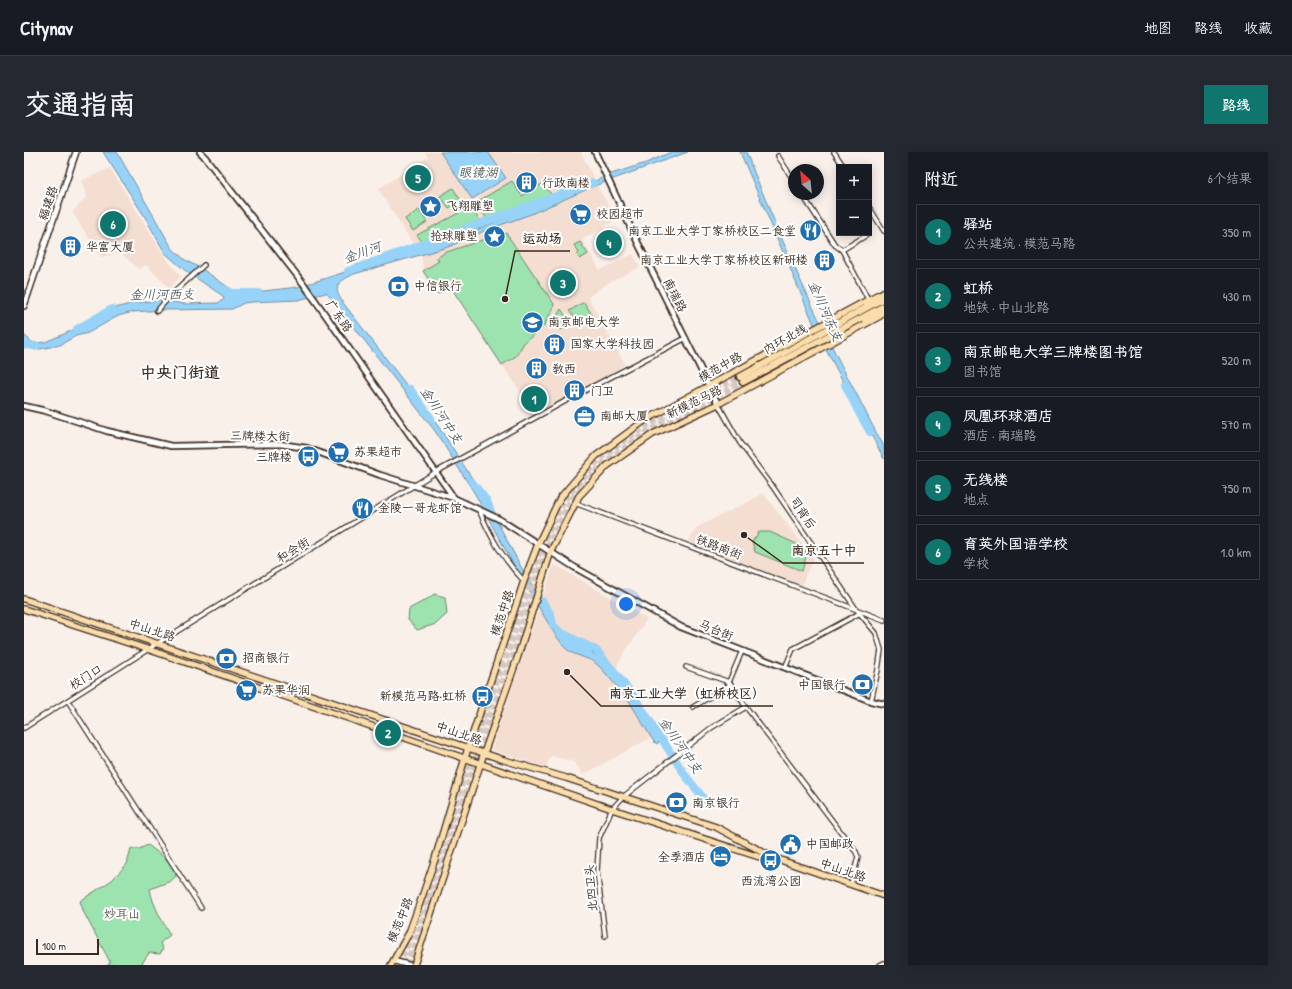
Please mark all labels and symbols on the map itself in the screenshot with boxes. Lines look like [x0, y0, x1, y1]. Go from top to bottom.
pin: 5 [405, 163, 431, 193]
water label: 眼镜湖 [458, 163, 499, 181]
north arrow [788, 164, 824, 200]
building icon: 行政南楼 [514, 170, 540, 196]
place label: 行政南楼 [542, 174, 590, 191]
street label: 福建路 [34, 183, 61, 223]
place icon: 飞翔雕塑 [418, 193, 444, 219]
place label: 飞翔雕塑 [446, 197, 494, 214]
supermarket icon: 校园超市 [568, 201, 594, 227]
place label: 校园超市 [596, 205, 644, 222]
pin: 6 [100, 209, 126, 239]
restaurant icon: 南京工业大学丁家桥校区二食堂 [798, 218, 824, 244]
place label: 南京工业大学丁家桥校区二食堂 [628, 222, 796, 239]
place icon: 抢球雕塑 [481, 223, 507, 249]
callout: 运动场 [515, 226, 570, 251]
place label: 抢球雕塑 [430, 227, 478, 244]
pin: 4 [596, 228, 622, 258]
text: 运动场 [522, 229, 562, 247]
building icon: 华富大厦 [58, 234, 84, 260]
water label: 金川河 [341, 236, 385, 267]
place label: 华富大厦 [86, 238, 134, 255]
building icon: 南京工业大学丁家桥校区新研楼 [811, 247, 837, 273]
place label: 南京工业大学丁家桥校区新研楼 [640, 251, 808, 268]
pin: 3 [550, 268, 576, 298]
bank icon: 中信银行 [385, 273, 411, 299]
street label: 南瑞路 [660, 275, 691, 315]
place label: 中信银行 [414, 277, 462, 294]
water label: 金川河东支 [805, 278, 847, 344]
water label: 金川河西支 [129, 284, 195, 304]
street label: 广东路 [322, 296, 357, 335]
school or university icon: 南京邮电大学 [520, 309, 546, 335]
place label: 南京邮电大学 [548, 313, 620, 330]
street label: 内环北线 [760, 319, 810, 358]
building icon: 国家大学科技园 [541, 331, 567, 357]
place label: 国家大学科技园 [570, 335, 654, 352]
street label: 模范中路 [695, 347, 745, 386]
building icon: 教西 [524, 356, 550, 382]
place label: 教西 [552, 360, 576, 377]
district label: 中央门街道 [140, 361, 220, 383]
building icon: 门卫 [562, 378, 588, 404]
street label: 新模范马路 [663, 381, 724, 422]
place label: 门卫 [590, 382, 614, 399]
water label: 金川河中支 [417, 383, 467, 447]
pin: 1 [521, 384, 547, 414]
office icon: 南邮大厦 [571, 403, 597, 429]
place label: 南邮大厦 [600, 407, 648, 424]
street label: 三牌楼大街 [230, 426, 290, 445]
supermarket icon: 苏果超市 [325, 439, 351, 465]
place label: 苏果超市 [354, 443, 402, 460]
bus stop icon: 三牌楼 [295, 444, 321, 470]
place label: 三牌楼 [256, 448, 292, 465]
street label: 司背后 [786, 493, 821, 532]
restaurant icon: 金陵一哥龙虾馆 [350, 495, 376, 521]
place label: 金陵一哥龙虾馆 [378, 499, 462, 516]
street label: 铁路南街 [694, 530, 745, 563]
street label: 和会街 [273, 533, 313, 566]
callout: 南京五十中 [783, 538, 864, 563]
text: 南京五十中 [791, 541, 857, 559]
street label: 模范中路 [486, 587, 517, 638]
your location [616, 594, 636, 614]
street label: 中山北路 [127, 614, 178, 645]
street label: 马台街 [696, 615, 736, 644]
bank icon: 招商银行 [213, 645, 239, 671]
place label: 招商银行 [242, 649, 290, 666]
street label: 校门口 [66, 660, 106, 693]
bank icon: 中国银行 [849, 672, 875, 698]
place label: 中国银行 [798, 676, 846, 693]
supermarket icon: 苏果华润 [233, 677, 259, 703]
place label: 苏果华润 [262, 681, 310, 698]
callout: 南京工业大学（虹桥校区） [601, 681, 773, 706]
bus stop icon: 新模范马路·虹桥 [469, 683, 495, 709]
text: 南京工业大学（虹桥校区） [609, 684, 765, 702]
place label: 新模范马路·虹桥 [380, 687, 467, 704]
water label: 金川河中支 [655, 713, 707, 777]
street label: 中山北路 [434, 717, 485, 748]
pin: 2 [375, 718, 401, 748]
bank icon: 南京银行 [664, 790, 690, 816]
place label: 南京银行 [692, 794, 740, 811]
public building icon: 中国邮政 [777, 831, 803, 857]
place label: 中国邮政 [806, 835, 854, 852]
hotel icon: 全季酒店 [708, 844, 734, 870]
bus stop icon: 西流湾公园 [758, 847, 784, 873]
place label: 全季酒店 [658, 848, 706, 865]
street label: 中山北路 [818, 854, 869, 885]
street label: 北四卫头 [580, 863, 601, 913]
place label: 西流湾公园 [741, 872, 801, 889]
street label: 模范中路 [382, 894, 417, 945]
park label: 妙耳山 [104, 905, 140, 922]
scale bar [36, 937, 99, 956]

